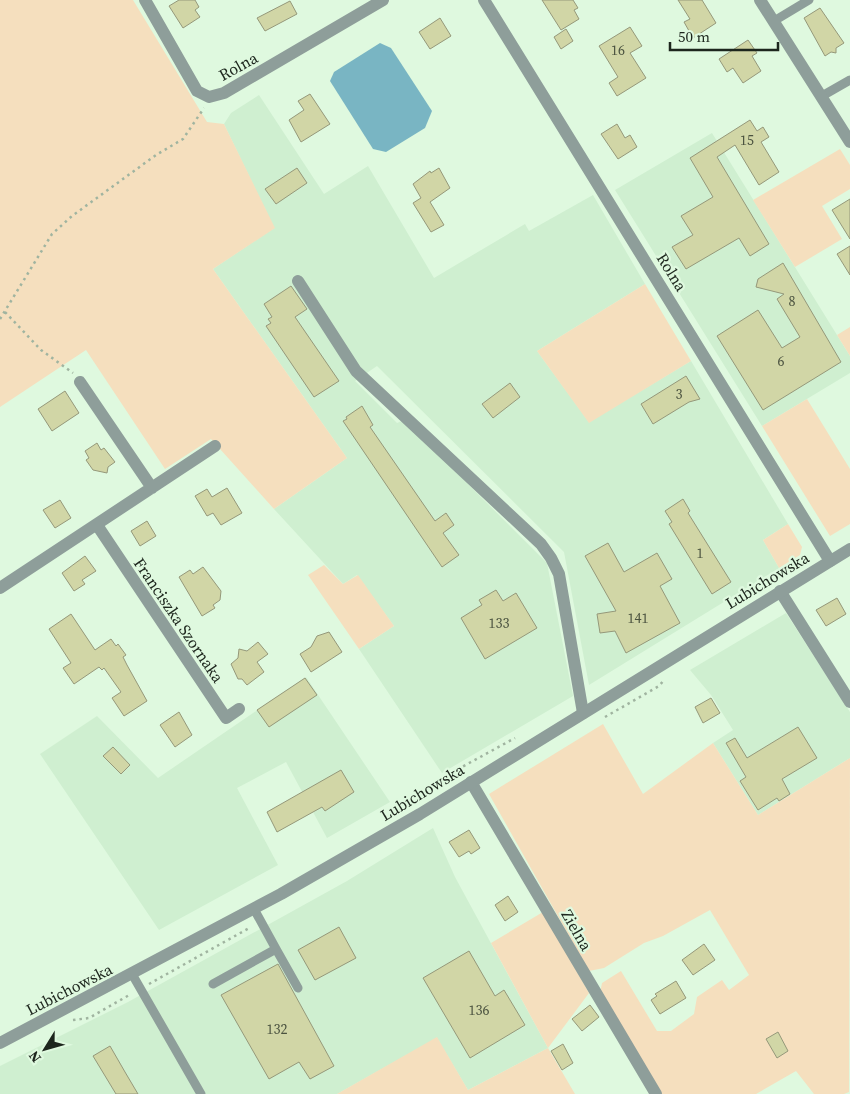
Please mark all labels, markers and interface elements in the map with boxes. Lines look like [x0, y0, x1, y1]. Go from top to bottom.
scale bar [670, 20, 778, 52]
text: 50 m [678, 26, 710, 47]
house number: 16 [611, 40, 625, 60]
street label: Rolna [215, 46, 262, 86]
house number: 15 [740, 130, 754, 150]
street label: Rolna [652, 249, 693, 296]
house number: 8 [789, 291, 796, 311]
house number: 6 [778, 351, 785, 371]
house number: 3 [676, 384, 683, 404]
house number: 1 [697, 543, 704, 563]
street label: Lubichowska [721, 546, 814, 614]
street label: Franciszka Szornaka [129, 553, 230, 688]
house number: 141 [628, 608, 649, 628]
house number: 133 [489, 613, 510, 633]
street label: Lubichowska [376, 758, 469, 826]
street label: Zielna [556, 905, 598, 955]
street label: Lubichowska [22, 957, 117, 1020]
house number: 136 [469, 1000, 490, 1020]
house number: 132 [267, 1019, 288, 1039]
north arrow [20, 1024, 70, 1074]
text: N [24, 1047, 46, 1067]

